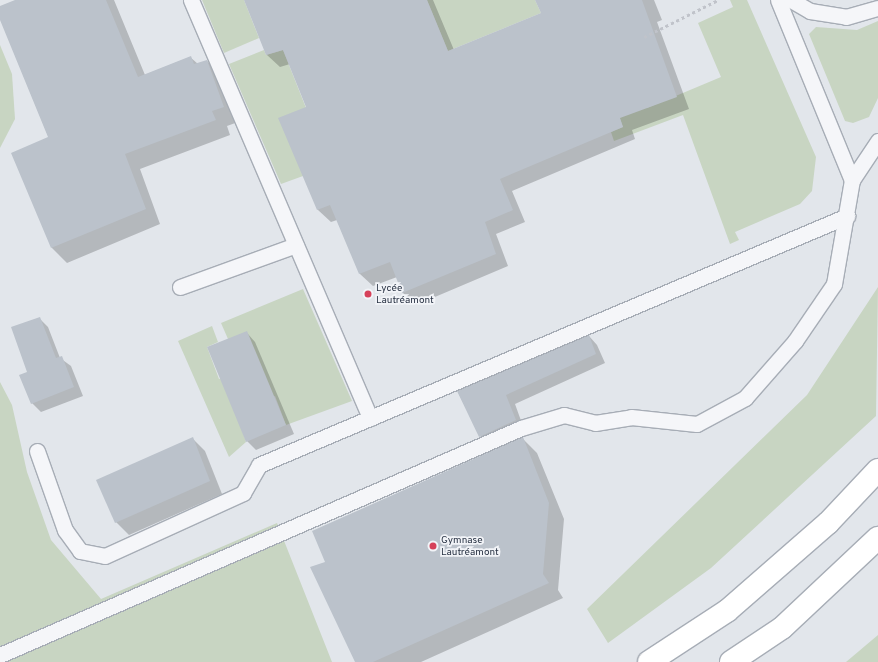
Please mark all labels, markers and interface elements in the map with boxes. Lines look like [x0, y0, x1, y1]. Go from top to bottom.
place label: Lycée Lautréamont [376, 282, 434, 306]
marker: Lycée Lautréamont [363, 289, 373, 299]
place label: Gymnase Lautréamont [441, 534, 499, 558]
marker: Gymnase Lautréamont [428, 541, 438, 551]

